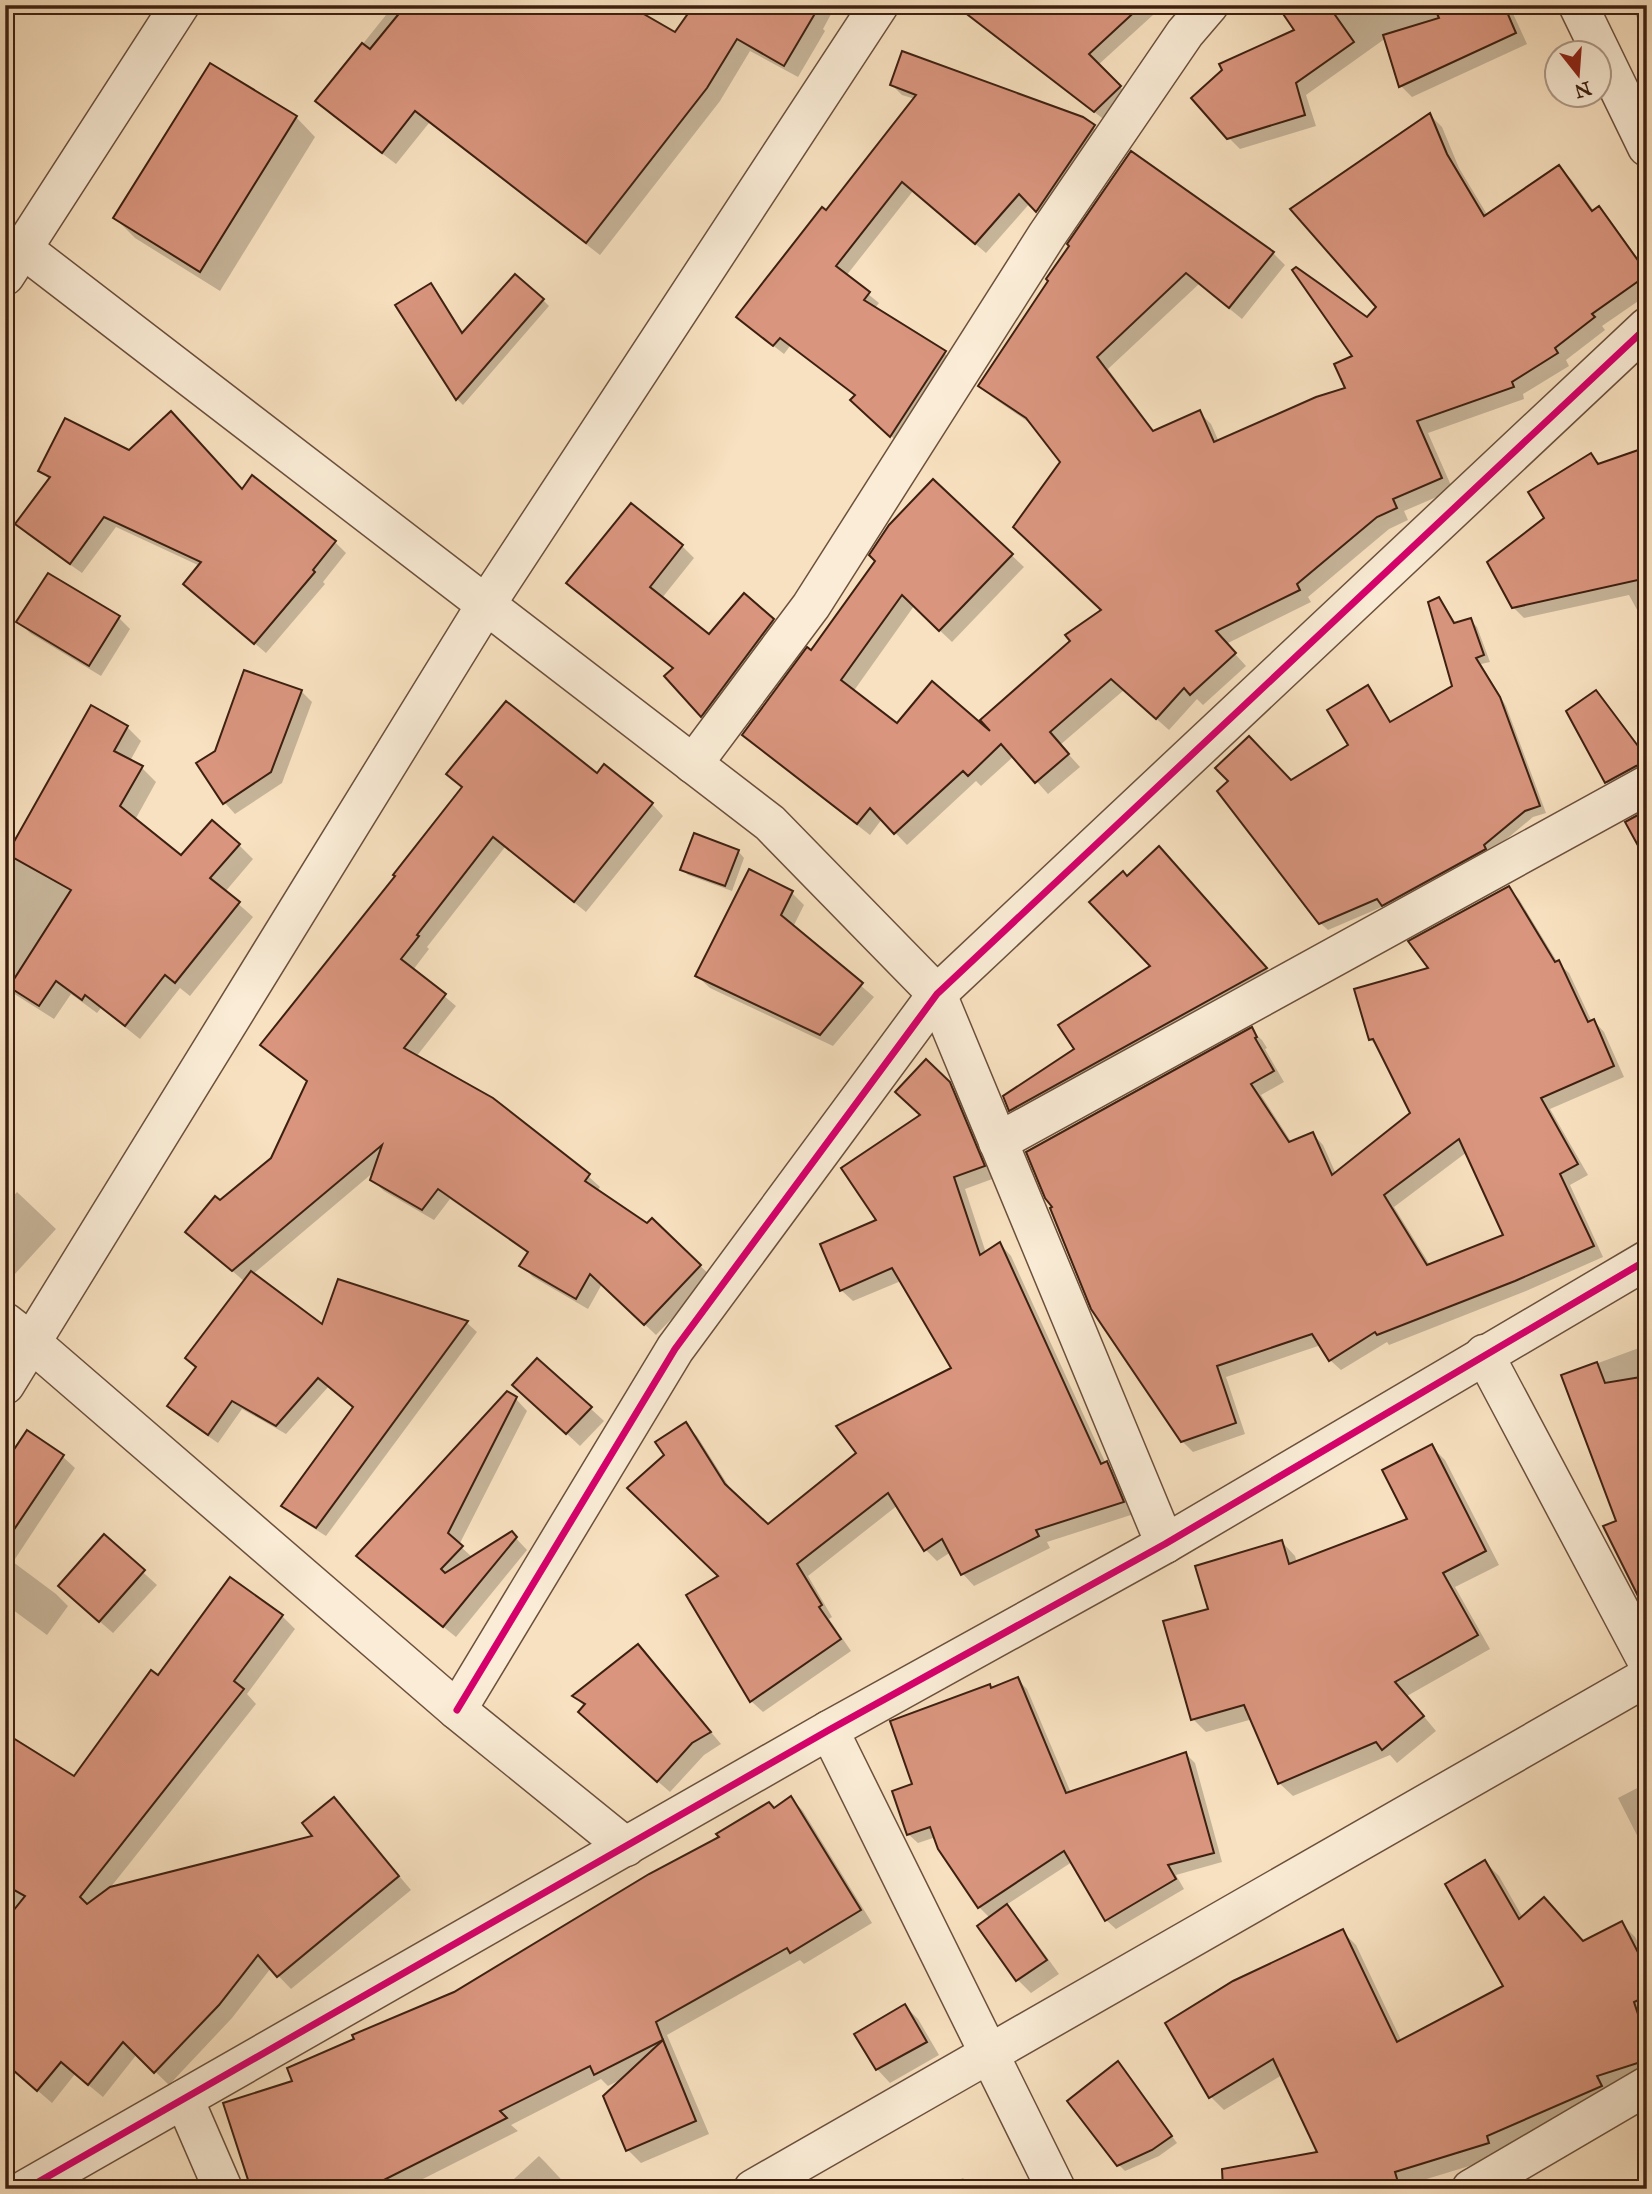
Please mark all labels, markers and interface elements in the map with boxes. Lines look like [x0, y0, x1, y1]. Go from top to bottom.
north arrow [1544, 38, 1614, 108]
text: N [1572, 76, 1594, 103]

